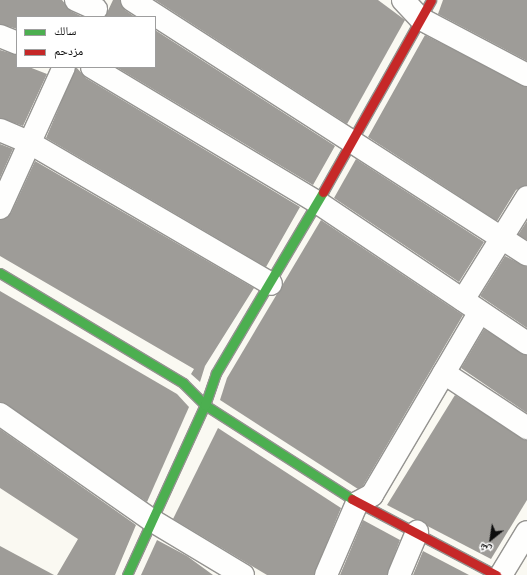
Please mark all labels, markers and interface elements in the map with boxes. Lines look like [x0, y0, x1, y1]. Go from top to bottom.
legend [16, 16, 156, 68]
text: سالك [54, 24, 76, 38]
text: مزدحم [54, 44, 83, 58]
north arrow [471, 519, 511, 559]
text: ش [477, 541, 493, 558]

